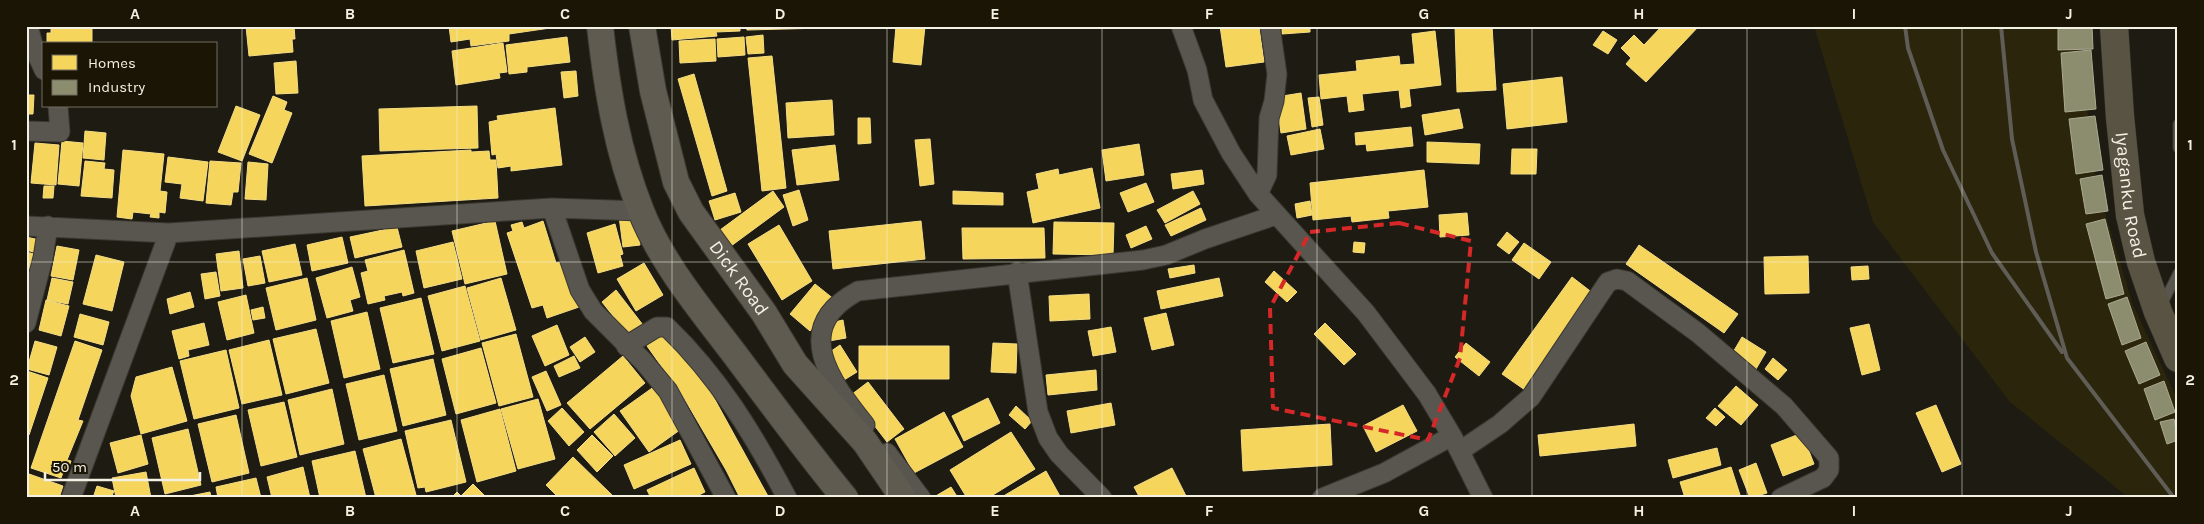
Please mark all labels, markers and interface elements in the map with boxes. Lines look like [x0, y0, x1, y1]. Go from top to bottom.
text: A [130, 4, 140, 23]
text: B [345, 4, 355, 23]
text: C [560, 4, 570, 23]
text: D [775, 4, 786, 23]
text: E [990, 4, 1000, 23]
text: F [1205, 4, 1214, 23]
text: G [1419, 4, 1429, 23]
text: H [1633, 4, 1645, 23]
text: I [1852, 4, 1856, 23]
text: J [2065, 4, 2073, 23]
legend [42, 42, 218, 108]
text: Homes [88, 54, 136, 72]
text: Industry [88, 78, 145, 96]
street label: Iyaganku Road [2111, 131, 2151, 261]
text: 1 [11, 135, 17, 154]
text: 1 [2187, 135, 2193, 154]
street label: Dick Road [704, 236, 773, 320]
text: 2 [9, 370, 19, 389]
text: 2 [2185, 370, 2195, 389]
scale bar [45, 449, 200, 481]
text: 50 m [52, 458, 87, 476]
text: A [130, 501, 140, 520]
text: B [345, 501, 355, 520]
text: C [560, 501, 570, 520]
text: D [775, 501, 786, 520]
text: E [990, 501, 1000, 520]
text: F [1205, 501, 1214, 520]
text: G [1419, 501, 1429, 520]
text: H [1633, 501, 1645, 520]
text: I [1852, 501, 1856, 520]
text: J [2065, 501, 2073, 520]

